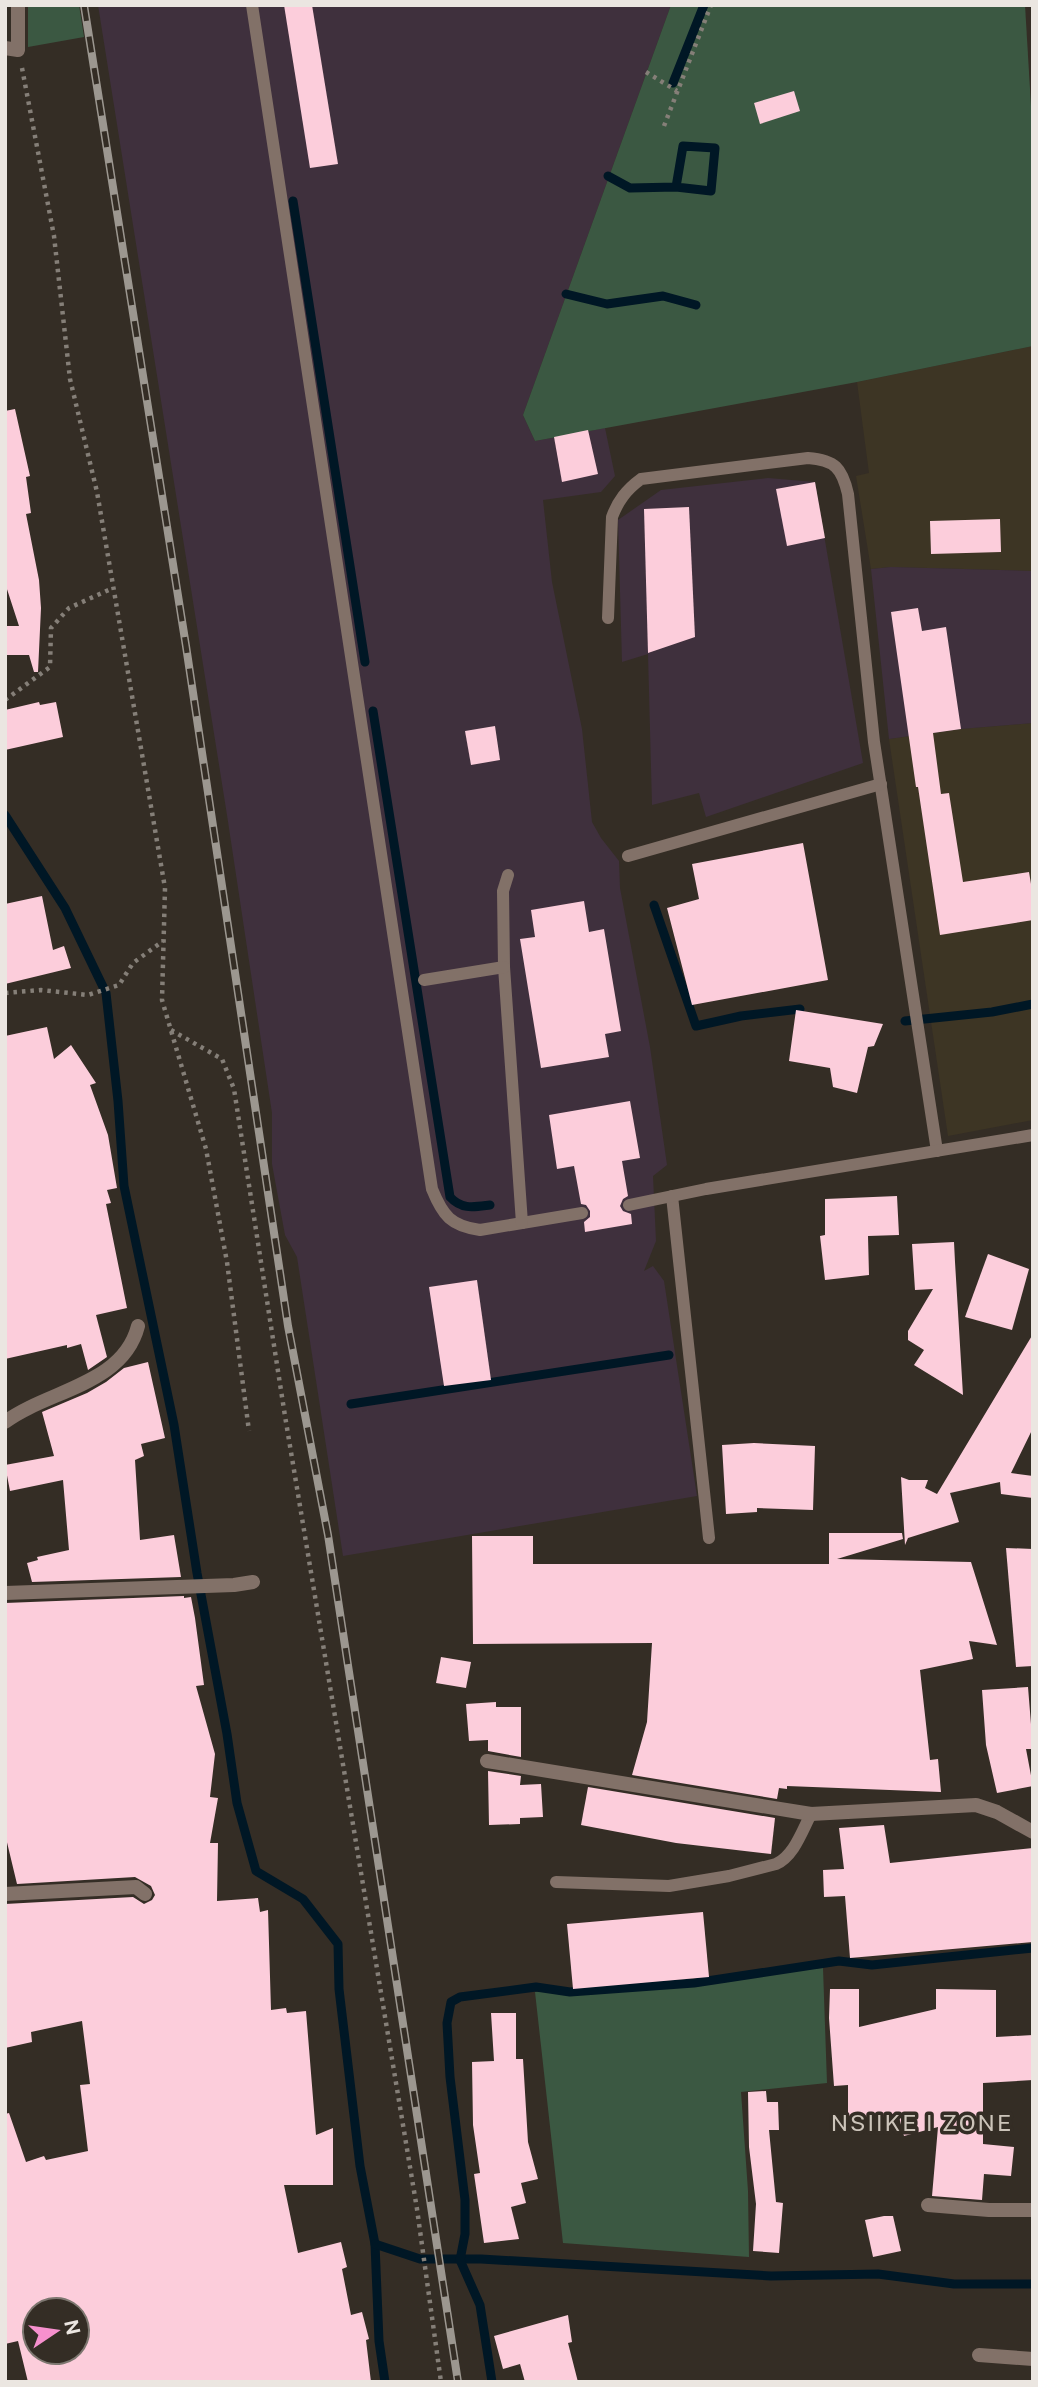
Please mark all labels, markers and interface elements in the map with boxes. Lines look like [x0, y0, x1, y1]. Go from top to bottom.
district label: NSIIKE I ZONE [831, 2109, 1013, 2136]
north arrow [21, 2296, 91, 2366]
text: N [60, 2317, 85, 2337]

